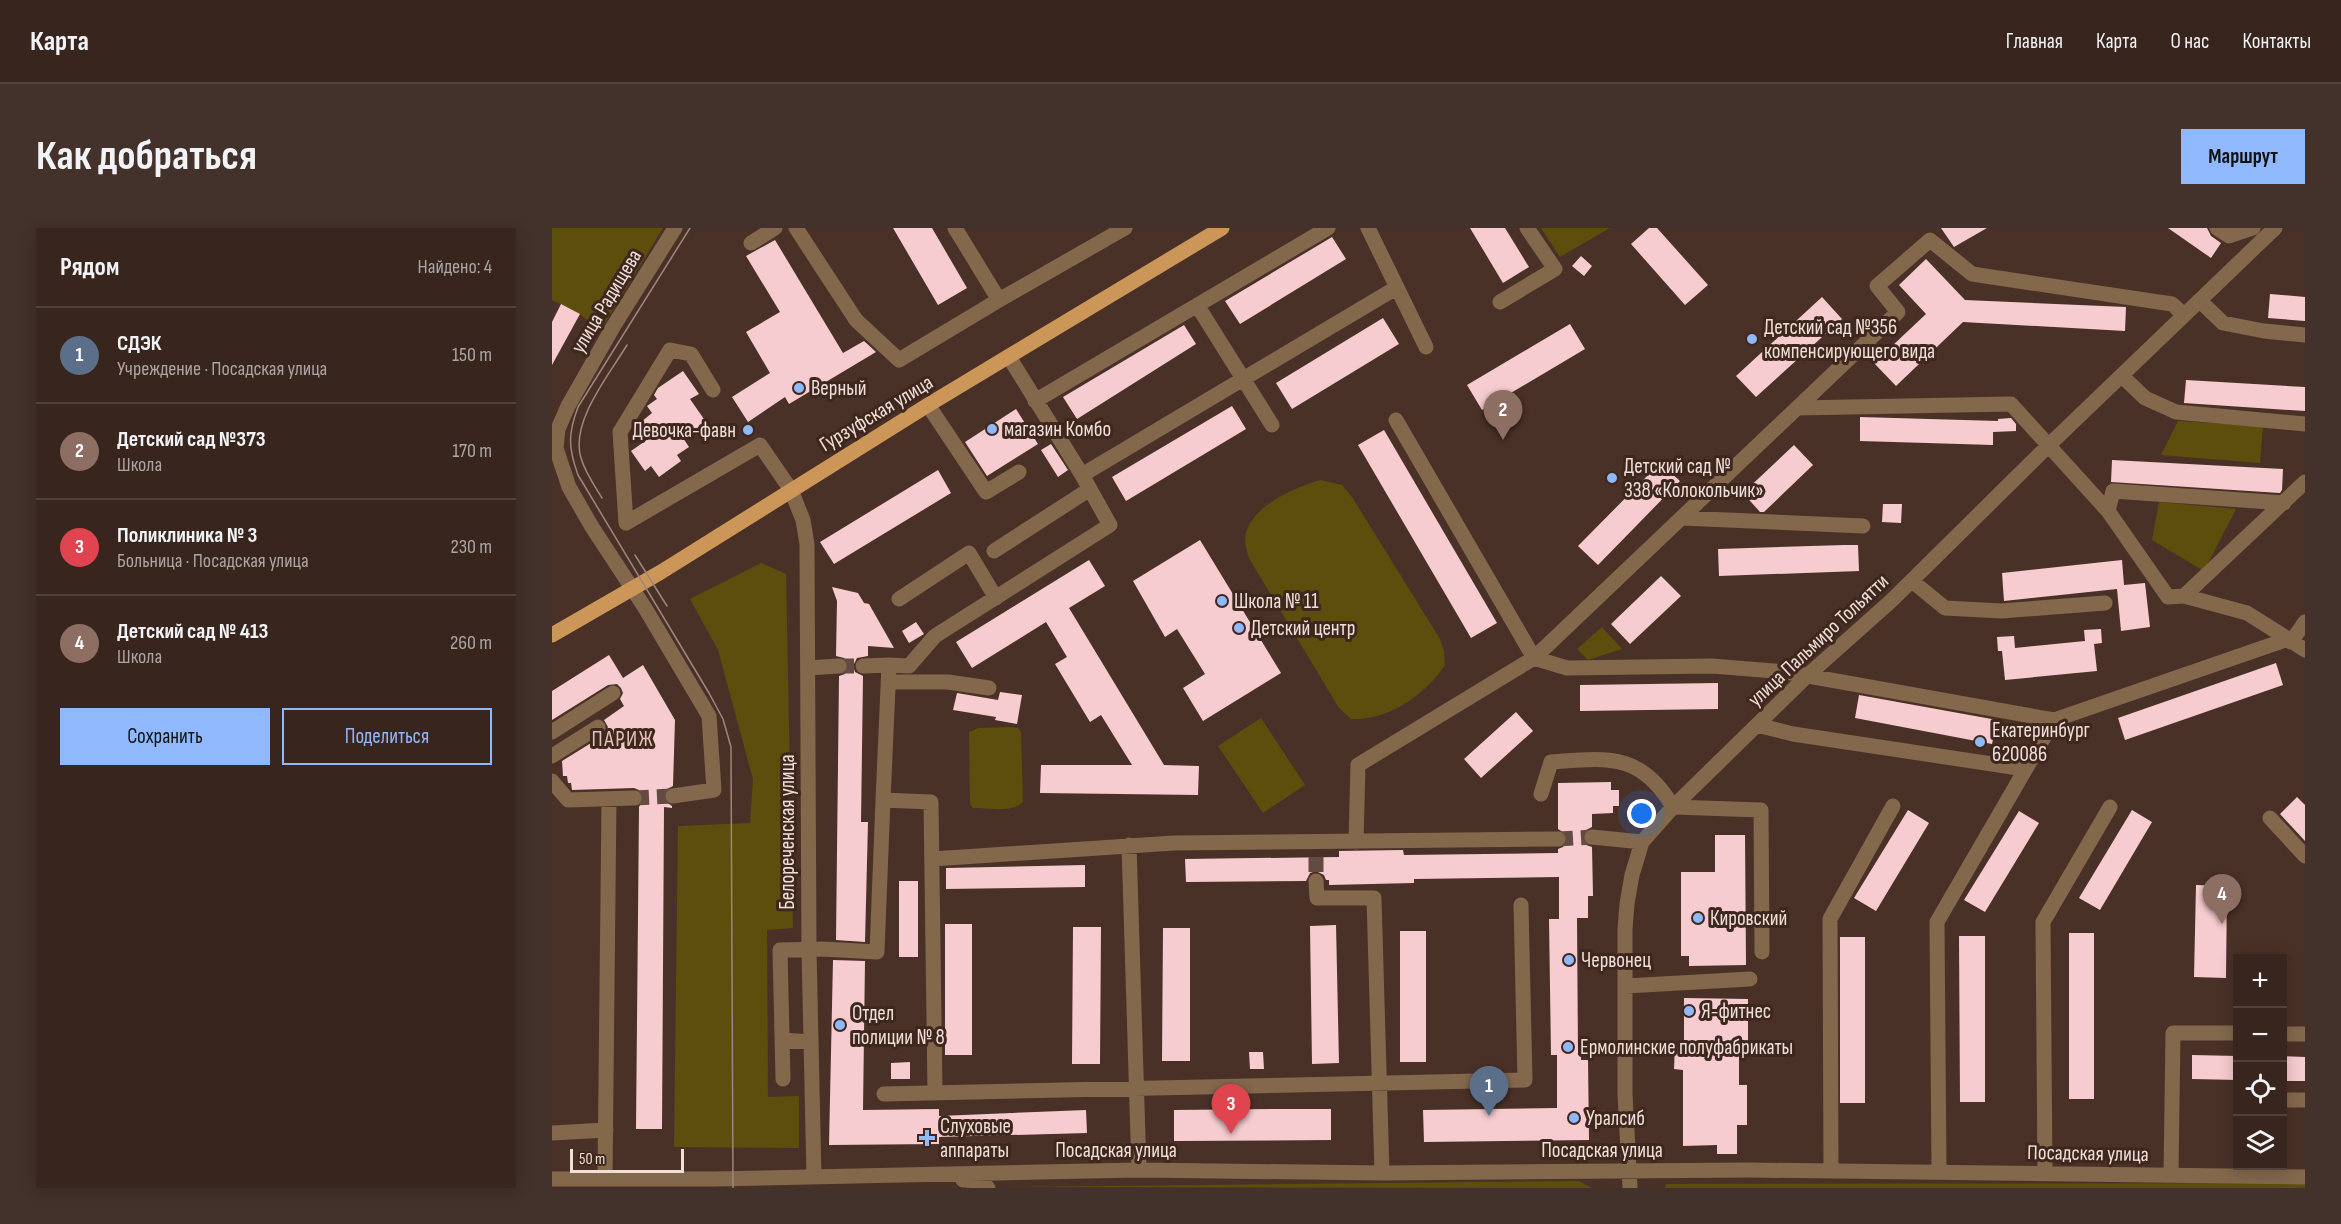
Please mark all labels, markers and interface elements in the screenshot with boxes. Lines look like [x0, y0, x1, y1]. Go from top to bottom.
text: Карта [30, 25, 89, 58]
text: Главная [2006, 29, 2063, 54]
text: Карта [2096, 29, 2137, 54]
text: О нас [2170, 29, 2209, 54]
text: Контакты [2242, 29, 2311, 54]
button: Маршрут [2181, 129, 2305, 184]
text: Как добраться [36, 131, 257, 182]
street label: улица Радищева [566, 245, 647, 358]
text: Рядом [60, 252, 119, 283]
text: Найдено: 4 [418, 255, 492, 279]
place label: Детский сад №356 компенсирующего вида [1764, 315, 1935, 364]
text: СДЭК [117, 330, 162, 357]
marker: Детский сад №356 компенсирующего вида [1745, 332, 1759, 346]
text: 1 [76, 343, 83, 367]
text: 150 m [452, 343, 492, 367]
text: Учреждение · Посадская улица [117, 357, 327, 381]
street label: Гурзуфская улица [815, 370, 938, 457]
place label: Верный [811, 376, 867, 401]
marker: Верный [792, 381, 806, 395]
pin: 2 [1484, 390, 1522, 440]
place label: магазин Комбо [1004, 417, 1111, 442]
place label: Девочка-фавн [632, 418, 736, 443]
marker: магазин Комбо [985, 422, 999, 436]
marker: Девочка-фавн [741, 423, 755, 437]
text: Детский сад №373 [117, 426, 266, 453]
text: 2 [75, 439, 84, 463]
text: 170 m [452, 439, 492, 463]
text: Школа [117, 453, 162, 477]
place label: Детский сад № 338 «Колокольчик» [1624, 454, 1764, 503]
marker: Детский сад № 338 «Колокольчик» [1605, 471, 1619, 485]
text: Поликлиника № 3 [117, 522, 257, 549]
text: 3 [75, 535, 84, 559]
text: 230 m [450, 535, 492, 559]
text: Больница · Посадская улица [117, 549, 309, 573]
street label: улица Пальмиро Тольятти [1743, 569, 1894, 712]
place label: Школа № 11 [1234, 589, 1319, 614]
marker: Школа № 11 [1215, 594, 1229, 608]
place label: Детский центр [1251, 616, 1355, 641]
text: Детский сад № 413 [117, 618, 268, 645]
marker: Детский центр [1232, 621, 1246, 635]
text: 4 [75, 631, 84, 655]
text: 260 m [450, 631, 492, 655]
text: Школа [117, 645, 162, 669]
button: Сохранить [60, 708, 270, 765]
button: Поделиться [282, 708, 492, 765]
place label: Екатеринбург 620086 [1992, 718, 2090, 767]
district label: ПАРИЖ [592, 726, 654, 753]
marker: Екатеринбург 620086 [1973, 735, 1987, 749]
street label: Белореченская улица [775, 754, 800, 910]
your location [1627, 799, 1656, 828]
pin: 4 [2202, 874, 2242, 924]
place label: Кировский [1710, 906, 1787, 931]
marker: Кировский [1691, 911, 1705, 925]
place label: Червонец [1581, 948, 1651, 973]
marker: Червонец [1562, 953, 1576, 967]
map controls [2233, 954, 2287, 1170]
button: + [2233, 954, 2287, 1008]
place label: Я-фитнес [1701, 999, 1771, 1024]
place label: Отдел полиции № 8 [852, 1001, 945, 1050]
marker: Я-фитнес [1682, 1004, 1696, 1018]
button: − [2233, 1008, 2287, 1062]
marker: Отдел полиции № 8 [833, 1018, 847, 1032]
place label: Ермолинские полуфабрикаты [1580, 1035, 1793, 1060]
marker: Ермолинские полуфабрикаты [1561, 1040, 1575, 1054]
button: locate [2233, 1062, 2287, 1116]
pin: 1 [1470, 1066, 1508, 1116]
pin: 3 [1212, 1084, 1250, 1134]
place label: Уралсиб [1586, 1106, 1645, 1131]
marker: Уралсиб [1567, 1111, 1581, 1125]
place label: Слуховые аппараты [940, 1114, 1011, 1163]
button: layers [2233, 1116, 2287, 1170]
marker: Слуховые аппараты [918, 1129, 936, 1147]
street label: Посадская улица [1055, 1138, 1177, 1163]
street label: Посадская улица [1541, 1138, 1663, 1163]
street label: Посадская улица [2027, 1140, 2149, 1167]
scale bar [570, 1146, 684, 1174]
text: 50 m [579, 1150, 605, 1169]

